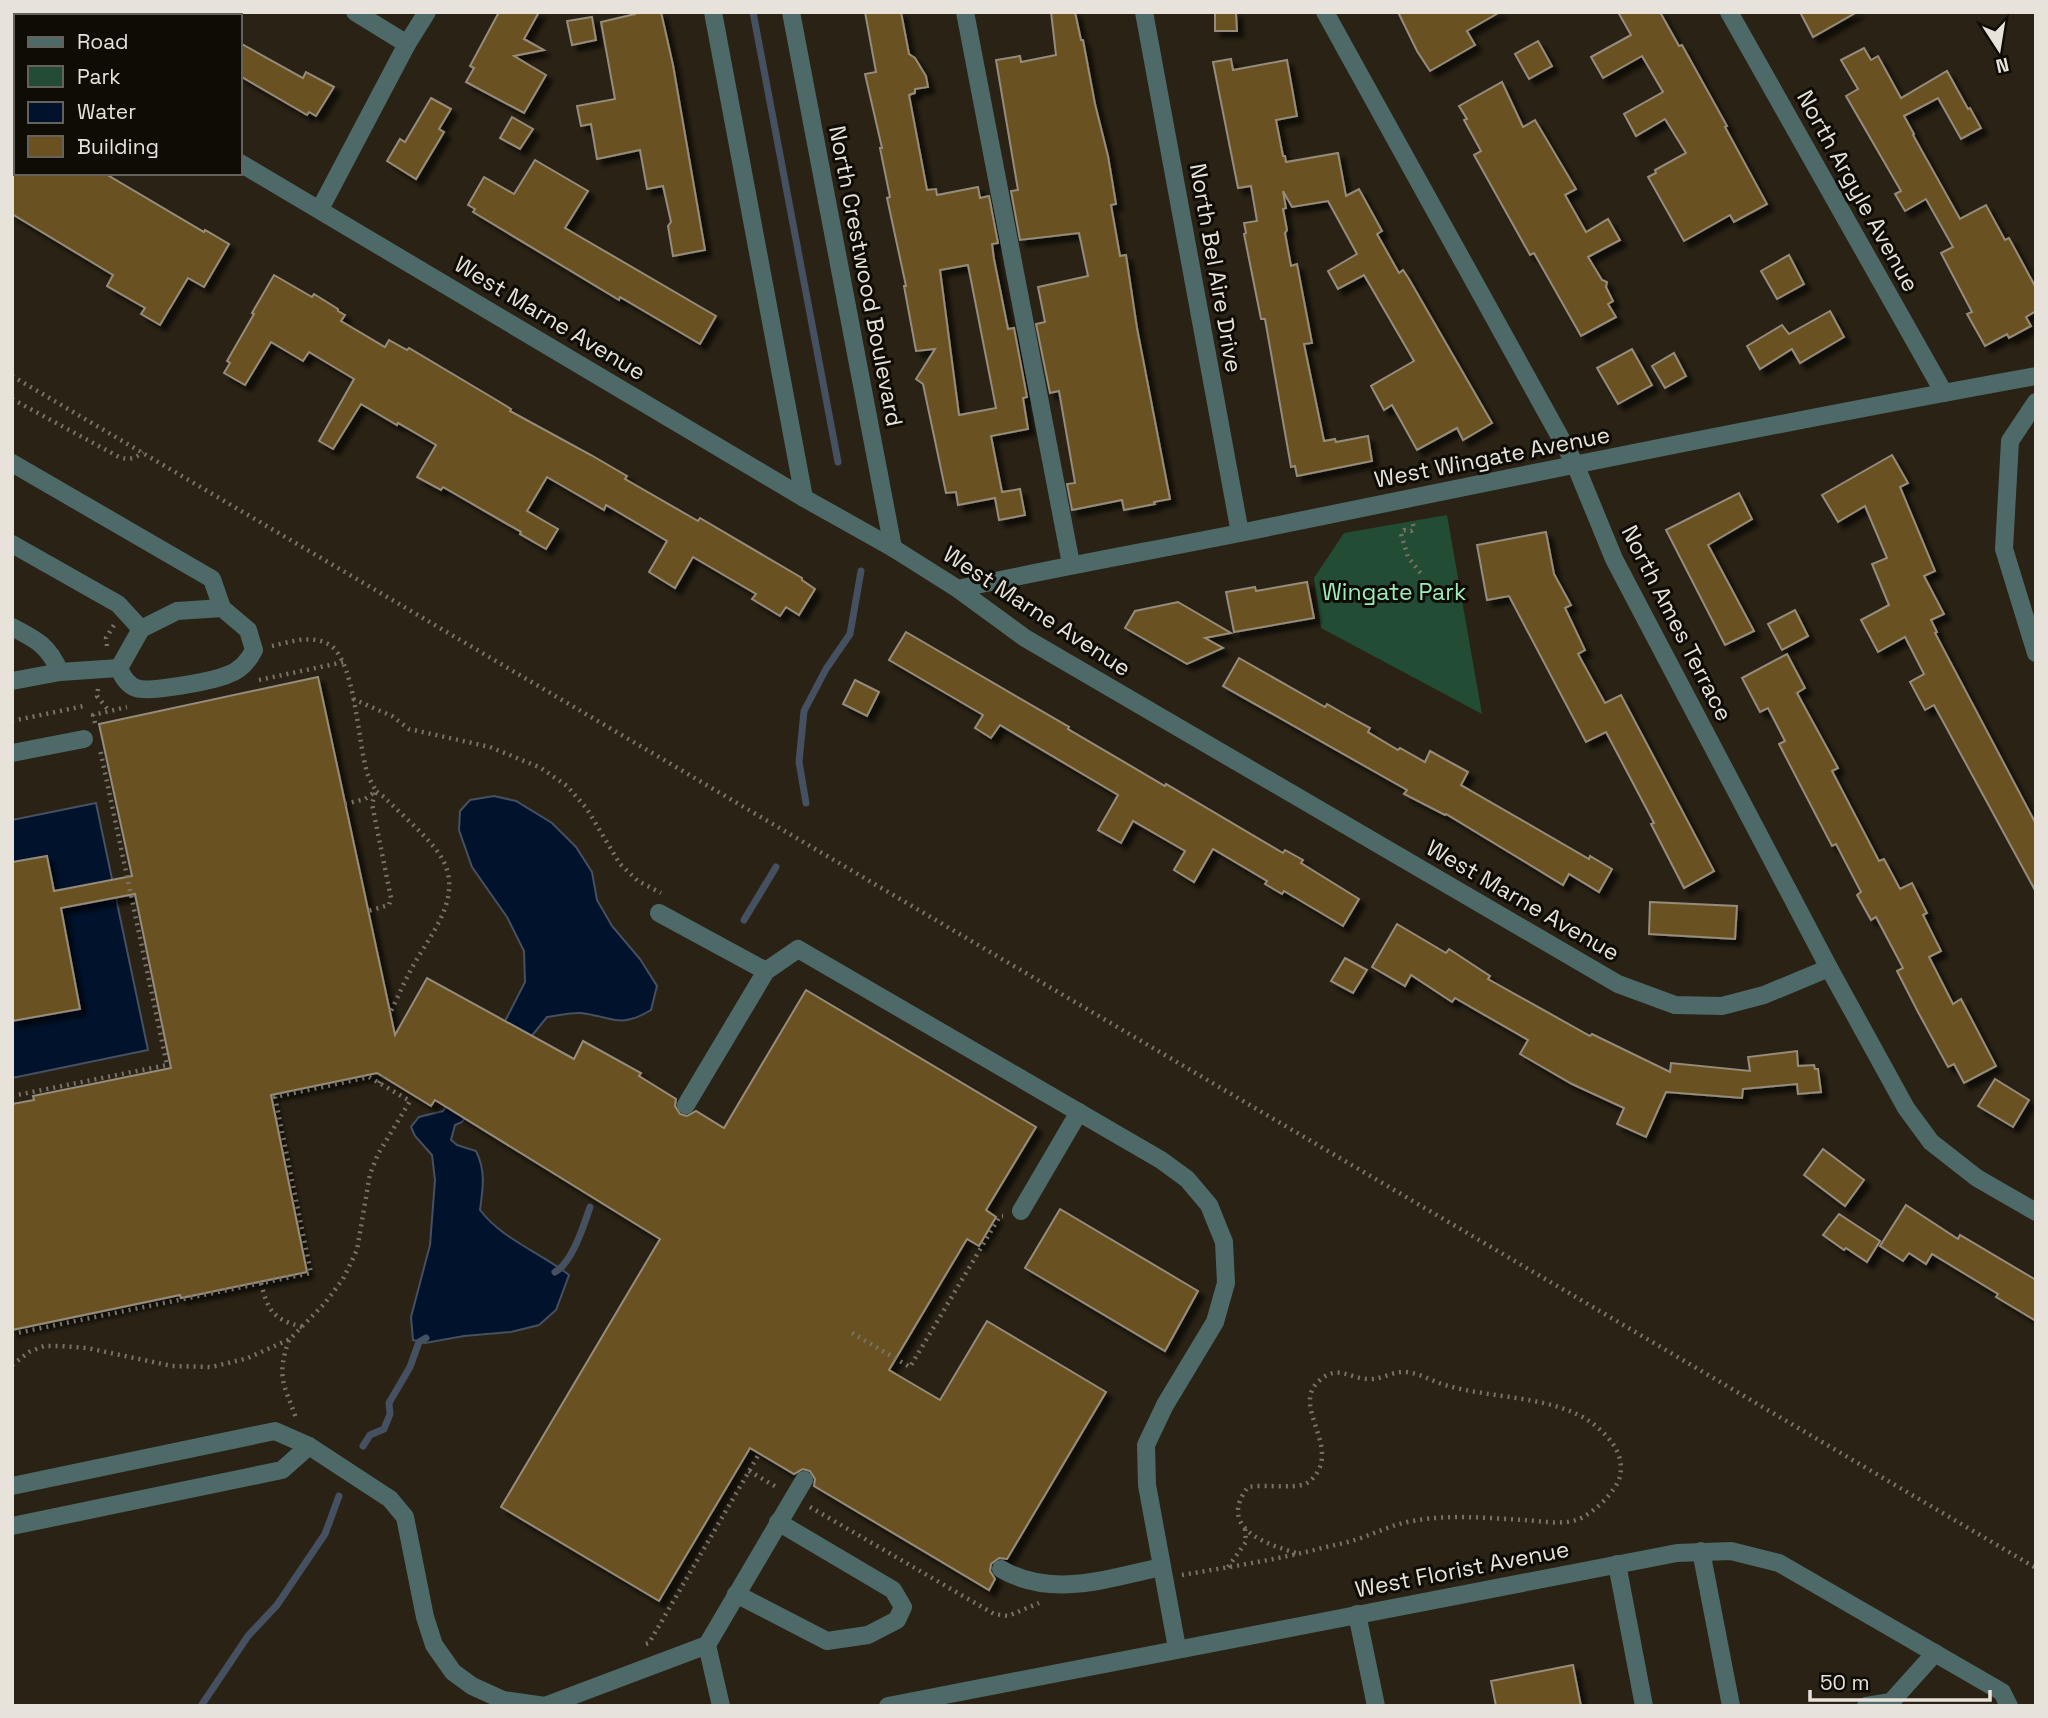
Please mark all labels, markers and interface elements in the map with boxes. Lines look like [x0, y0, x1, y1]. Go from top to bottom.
legend [14, 14, 242, 175]
north arrow [1964, 14, 2034, 84]
text: Road [77, 28, 129, 55]
text: N [1994, 52, 2011, 79]
text: Park [77, 63, 121, 90]
street label: North Argyle Avenue [1790, 85, 1926, 297]
text: Water [77, 98, 136, 125]
street label: North Crestwood Boulevard [822, 123, 910, 429]
text: Building [77, 133, 159, 160]
street label: North Bel Aire Drive [1183, 161, 1249, 375]
street label: West Marne Avenue [449, 249, 651, 387]
street label: West Wingate Avenue [1372, 419, 1612, 495]
street label: North Ames Terrace [1615, 520, 1739, 726]
street label: West Marne Avenue [937, 539, 1137, 683]
park label: Wingate Park [1322, 577, 1466, 607]
street label: West Marne Avenue [1421, 832, 1625, 968]
street label: West Florist Avenue [1352, 1534, 1572, 1604]
scale bar [1810, 1658, 1990, 1702]
text: 50 m [1820, 1669, 1870, 1696]

